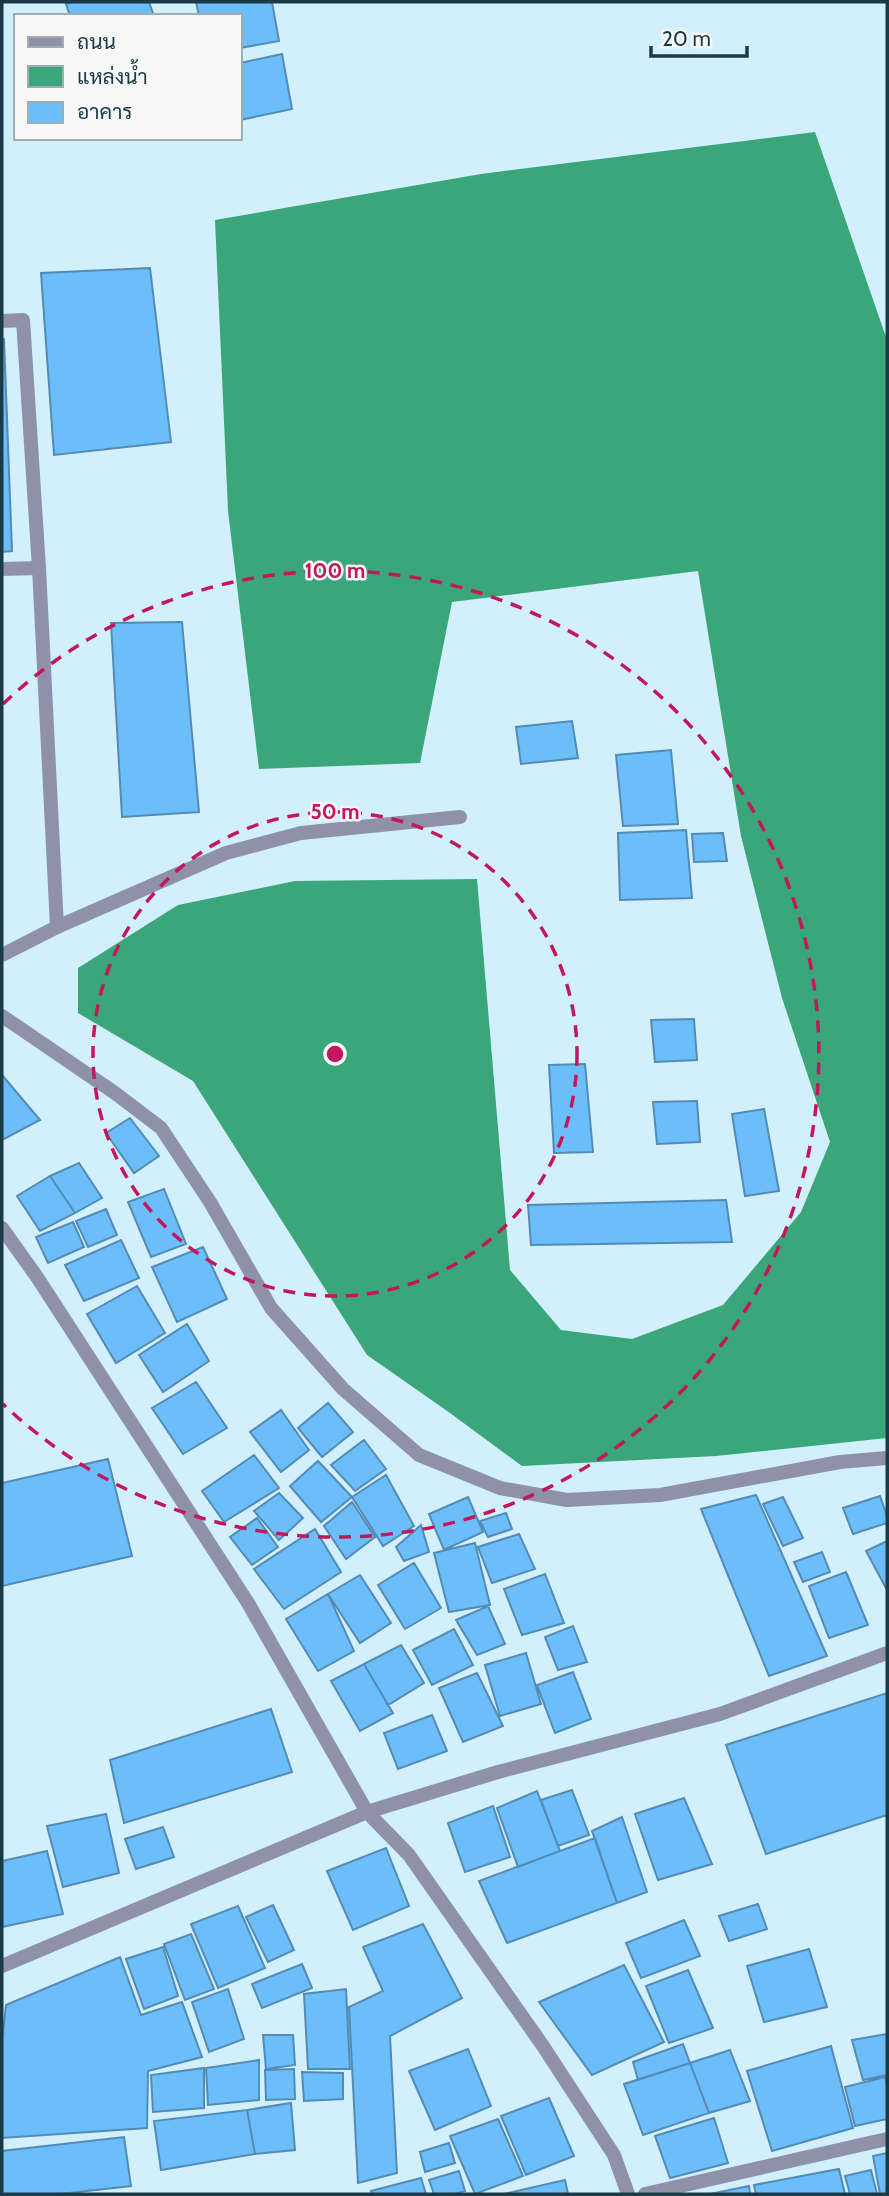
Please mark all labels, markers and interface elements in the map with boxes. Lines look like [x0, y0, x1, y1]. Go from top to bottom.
legend [14, 14, 242, 140]
scale bar [651, 14, 747, 58]
text: 20 m [662, 26, 711, 51]
text: ถนน [77, 29, 116, 54]
text: แหล่งน้ำ [77, 59, 148, 89]
text: อาคาร [77, 99, 133, 124]
text: 100 m [305, 558, 365, 583]
text: 50 m [310, 799, 360, 824]
centre of rings [323, 1042, 347, 1066]

